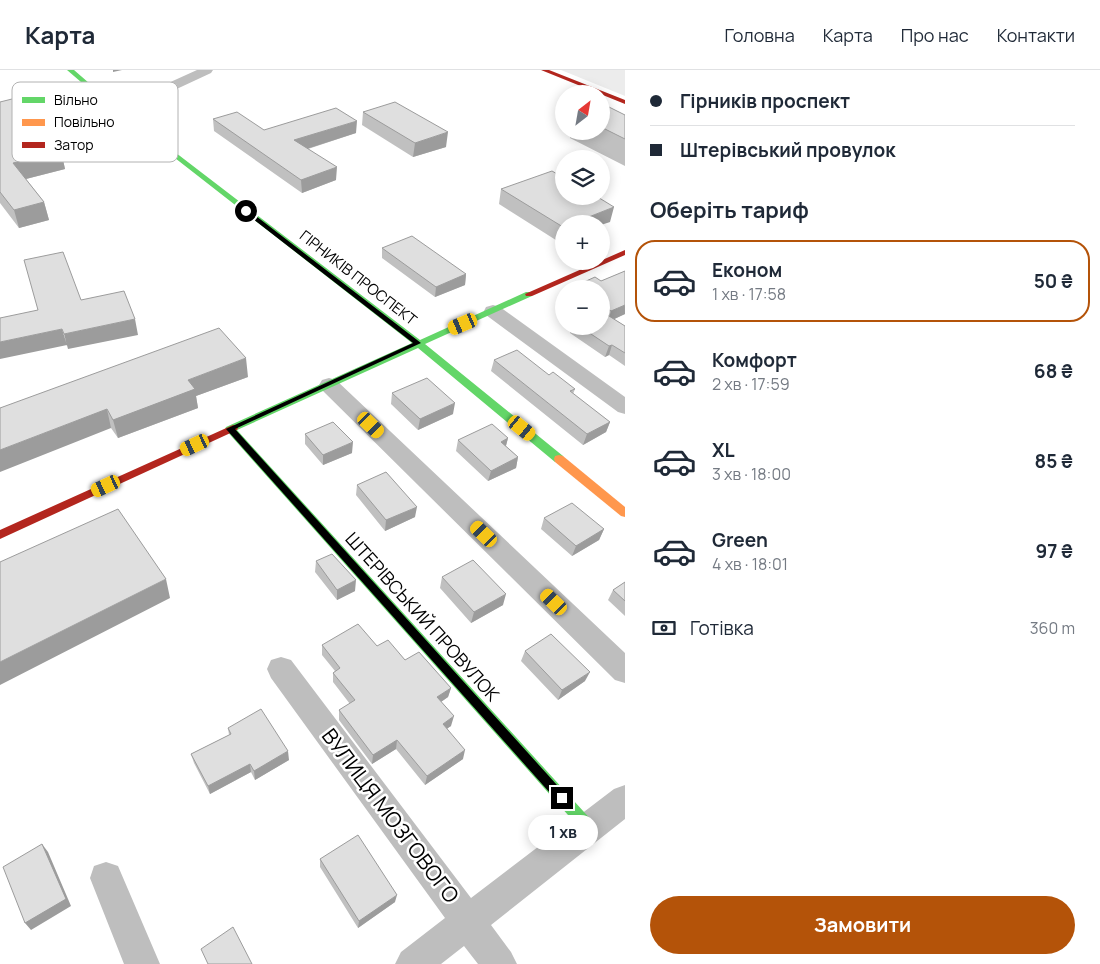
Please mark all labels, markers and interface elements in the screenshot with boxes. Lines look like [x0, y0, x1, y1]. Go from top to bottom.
text: Карта [25, 18, 95, 51]
text: Головна [725, 23, 795, 47]
text: Карта [823, 23, 873, 47]
text: Про нас [901, 23, 969, 47]
text: Контакти [997, 23, 1075, 47]
legend [12, 82, 178, 162]
north arrow [555, 85, 610, 140]
map controls [555, 85, 610, 335]
text: Гірників проспект [680, 88, 850, 114]
text: Вільно [54, 90, 98, 109]
text: Повільно [54, 112, 115, 131]
text: Затор [54, 135, 94, 154]
text: Штерівський провулок [680, 137, 895, 163]
button: layers [555, 150, 610, 205]
text: Оберіть тариф [650, 195, 809, 225]
route start [235, 200, 257, 222]
button: + [555, 215, 610, 270]
street label: ГІРНИКІВ ПРОСПЕКТ [295, 225, 421, 330]
text: Економ [712, 257, 782, 283]
icon: car [652, 259, 697, 304]
text: 50 ₴ [1034, 268, 1073, 294]
button: − [555, 280, 610, 335]
text: 1 хв · 17:58 [712, 283, 786, 305]
car [446, 311, 479, 337]
text: Комфорт [712, 347, 797, 373]
icon: car [652, 349, 697, 394]
text: 68 ₴ [1034, 358, 1073, 384]
text: 2 хв · 17:59 [712, 373, 790, 395]
car [354, 409, 387, 441]
car [505, 413, 538, 443]
car [178, 432, 211, 458]
text: XL [712, 437, 735, 463]
icon: car [652, 439, 697, 484]
text: 85 ₴ [1035, 448, 1073, 474]
text: 3 хв · 18:00 [712, 463, 791, 485]
car [89, 473, 122, 499]
car [467, 518, 500, 550]
street label: ШТЕРІВСЬКИЙ ПРОВУЛОК [340, 527, 505, 706]
text: Green [712, 527, 768, 553]
icon: car [652, 529, 697, 574]
text: 97 ₴ [1035, 538, 1073, 564]
text: 4 хв · 18:01 [712, 553, 788, 575]
car [537, 586, 570, 618]
icon: cash [650, 614, 678, 642]
text: Готівка [690, 615, 754, 641]
text: 360 m [1030, 617, 1075, 639]
street label: ВУЛИЦЯ МОЗГОВОГО [316, 723, 466, 908]
route end [551, 787, 573, 809]
callout: 1 хв [527, 816, 597, 850]
text: 1 хв [549, 821, 577, 843]
button: Замовити [650, 896, 1075, 954]

